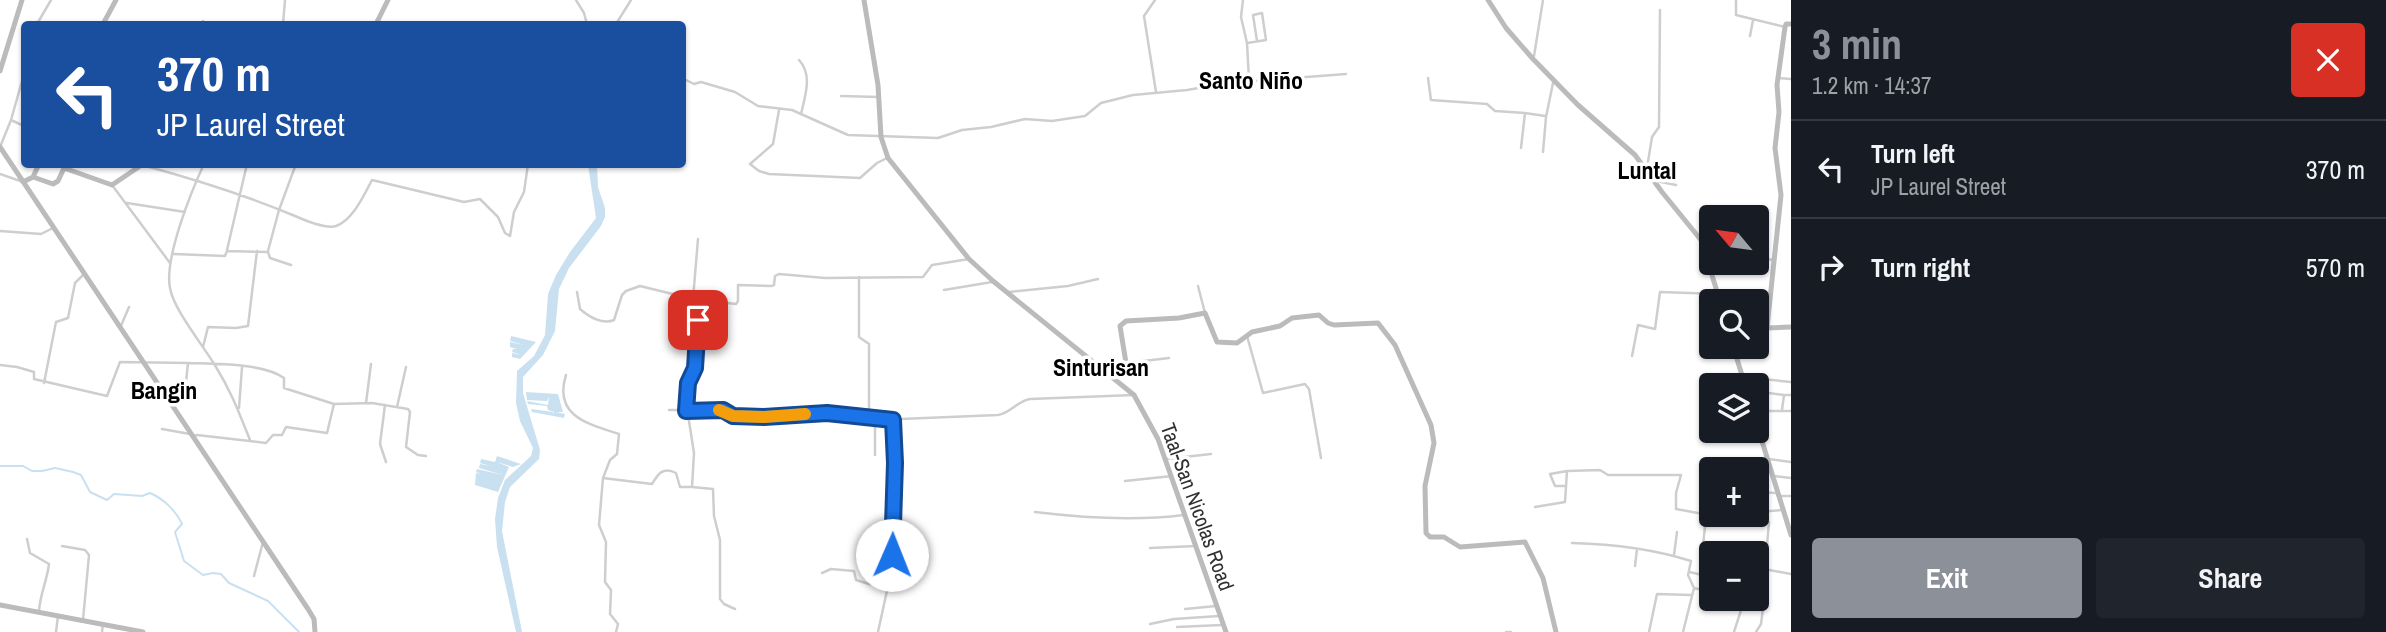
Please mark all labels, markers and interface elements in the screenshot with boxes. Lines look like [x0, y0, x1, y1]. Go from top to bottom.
text: 3 min [1812, 16, 1902, 72]
button: close [2291, 23, 2365, 97]
text: 370 m [157, 40, 271, 106]
icon: left [42, 49, 133, 140]
district label: Santo Niño [1199, 64, 1303, 96]
text: 1.2 km · 14:37 [1812, 70, 1932, 101]
text: JP Laurel Street [157, 103, 345, 146]
text: Turn left [1871, 136, 1955, 171]
icon: left [1812, 150, 1850, 188]
text: 370 m [2306, 152, 2365, 187]
district label: Luntal [1617, 154, 1677, 186]
text: JP Laurel Street [1871, 171, 2006, 202]
north arrow [1699, 205, 1769, 275]
map controls [1699, 205, 1769, 611]
icon: right [1812, 248, 1850, 286]
text: Turn right [1871, 250, 1970, 285]
text: 570 m [2306, 250, 2365, 285]
button: search [1699, 289, 1769, 359]
pin [668, 290, 728, 350]
icon: arrive [679, 301, 717, 339]
district label: Sinturisan [1053, 351, 1149, 383]
button: layers [1699, 373, 1769, 443]
district label: Bangin [131, 374, 197, 406]
street label: Taal-San Nicolas Road [1154, 419, 1241, 595]
button: + [1699, 457, 1769, 527]
position arrow [855, 518, 929, 592]
button: Exit [1812, 538, 2082, 618]
button: Share [2096, 538, 2365, 618]
button: − [1699, 541, 1769, 611]

